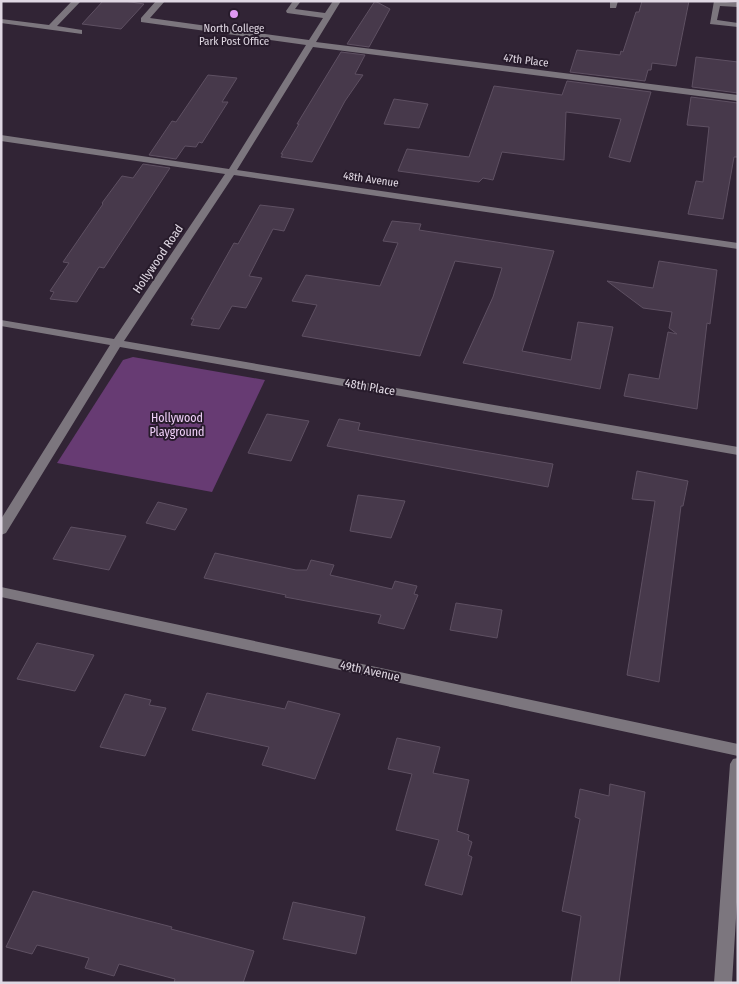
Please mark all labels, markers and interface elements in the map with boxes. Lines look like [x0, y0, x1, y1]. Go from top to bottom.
marker: North College Park Post Office [228, 8, 240, 20]
place label: North College Park Post Office [199, 22, 269, 48]
street label: 47th Place [503, 51, 549, 70]
street label: 48th Avenue [342, 169, 399, 190]
street label: Hollywood Road [130, 222, 186, 296]
street label: 48th Place [344, 376, 396, 398]
park label: Hollywood Playground [149, 411, 205, 439]
street label: 49th Avenue [339, 658, 401, 684]

